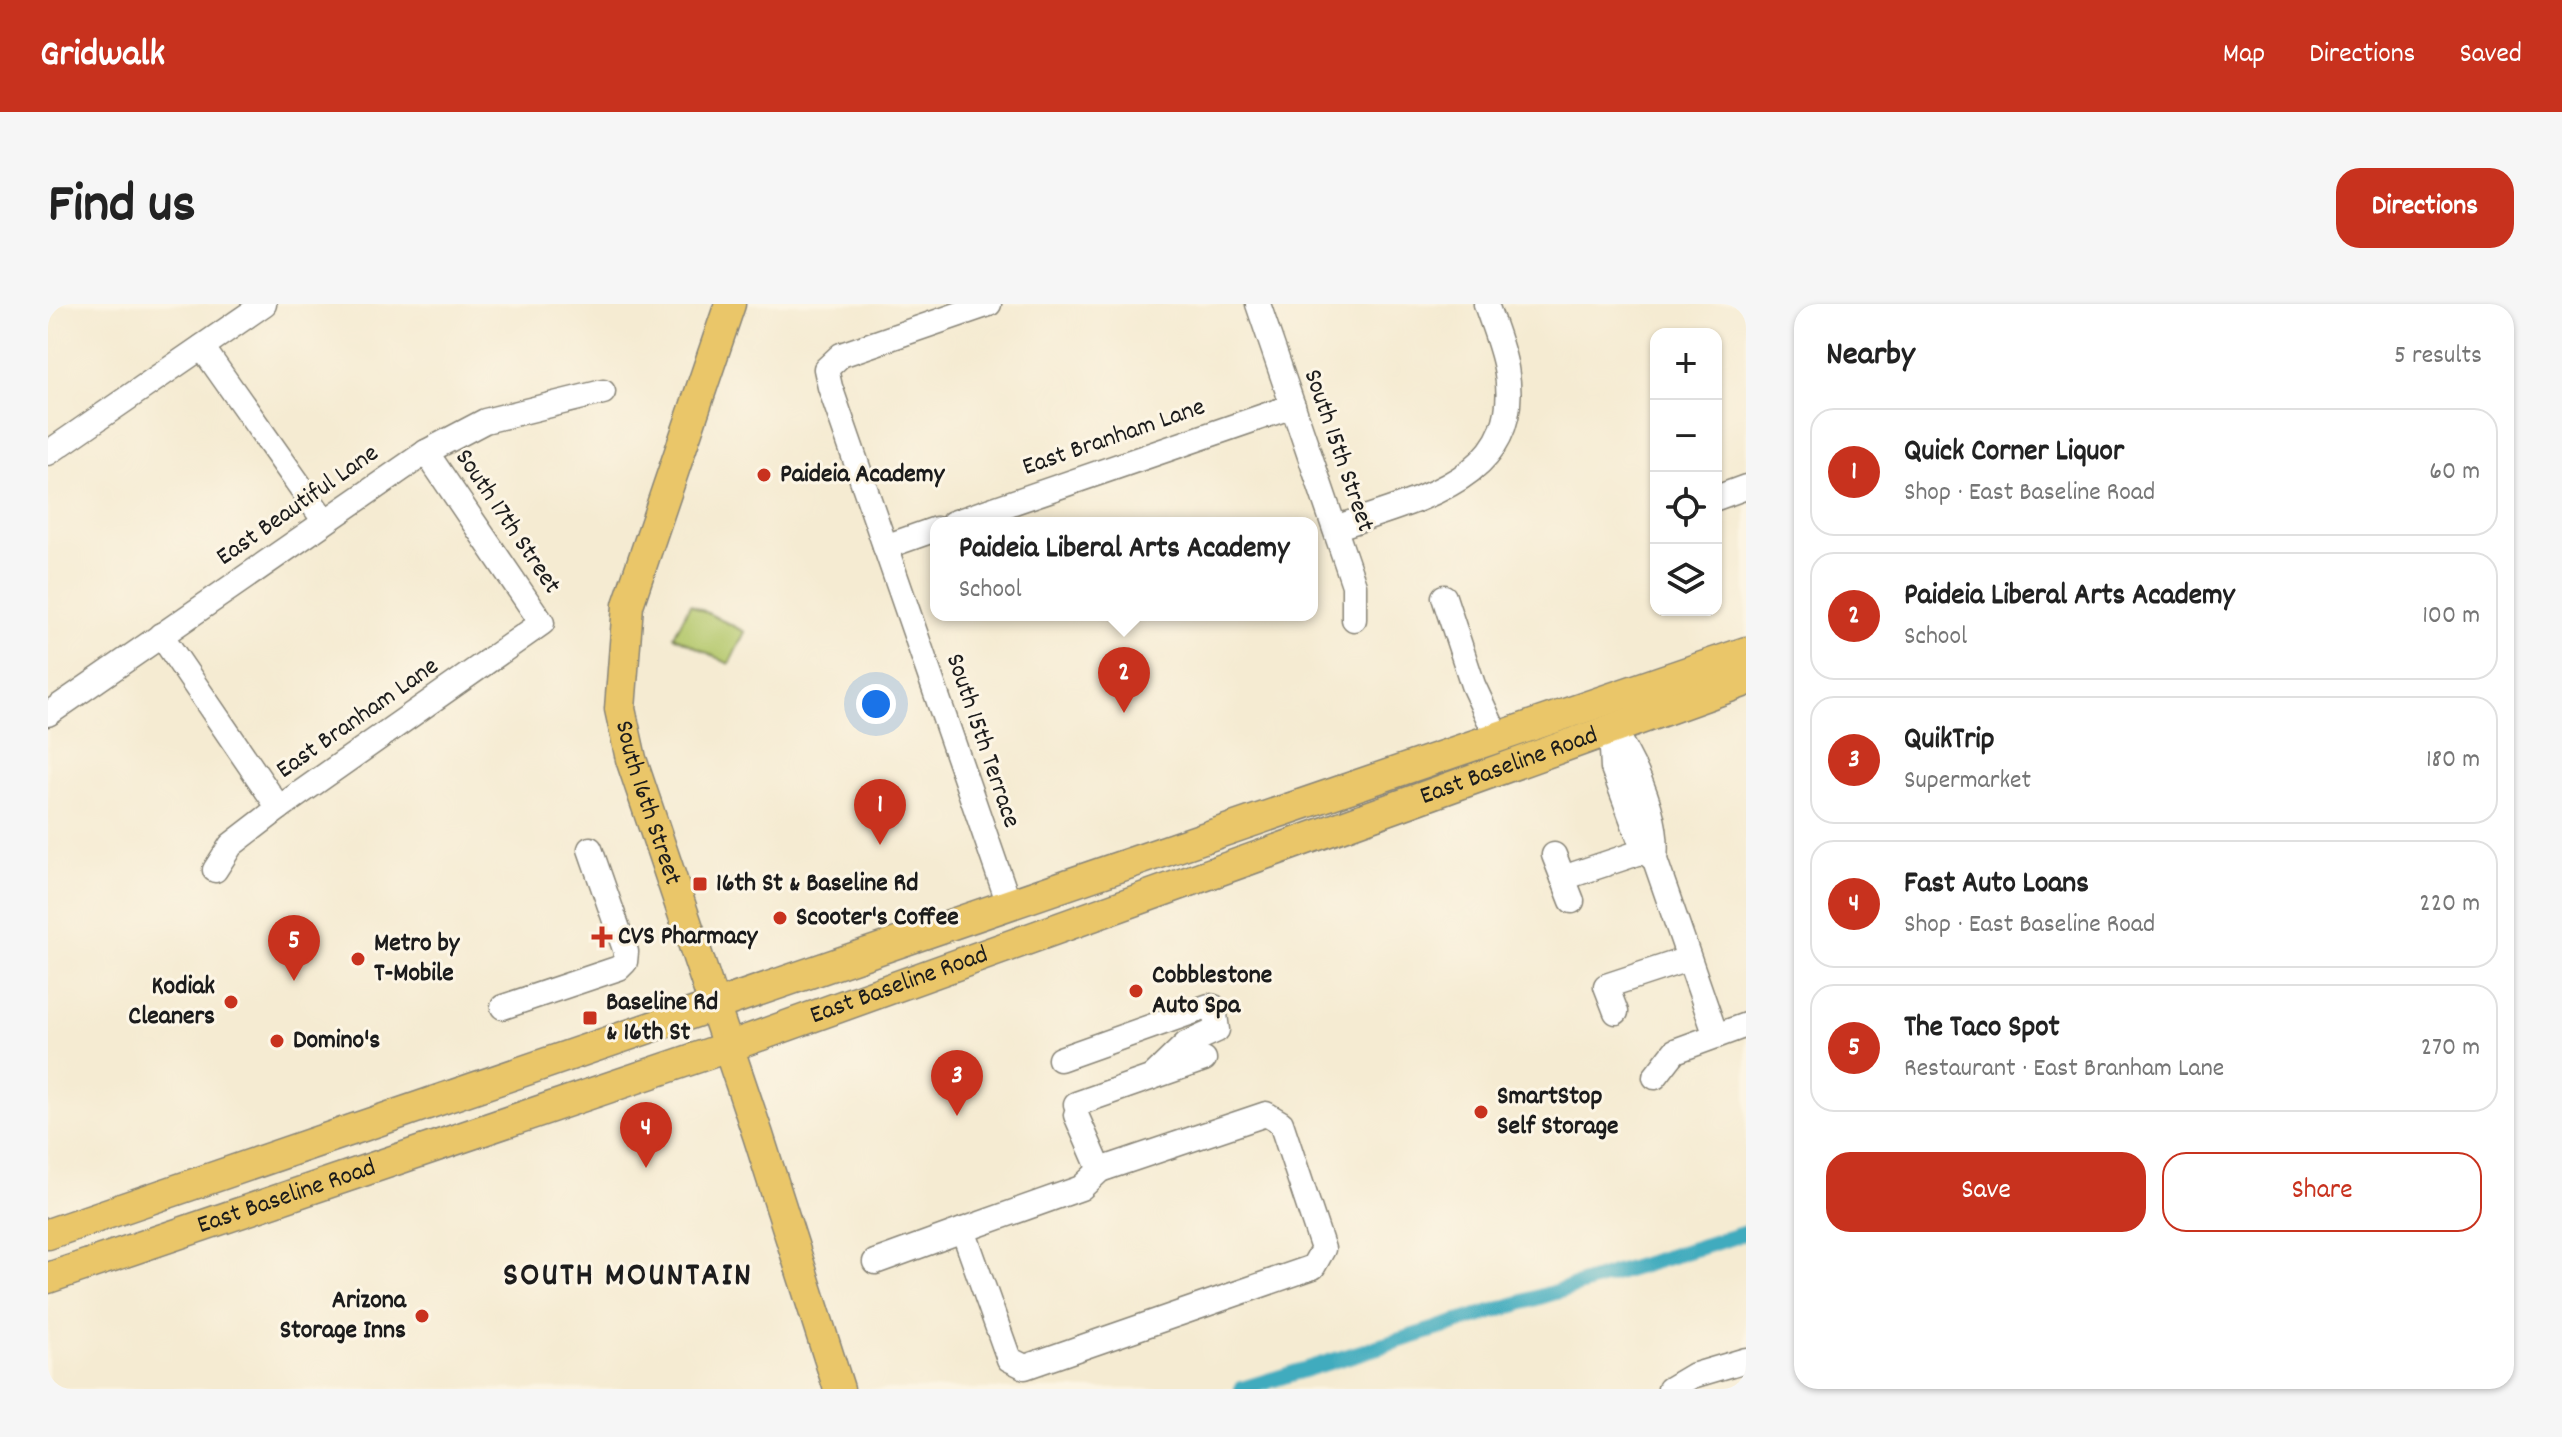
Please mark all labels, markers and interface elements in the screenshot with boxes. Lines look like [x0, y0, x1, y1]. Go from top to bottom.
text: Gridwalk [40, 29, 165, 84]
text: Map [2223, 36, 2265, 76]
text: Directions [2309, 36, 2415, 76]
text: Saved [2459, 36, 2522, 76]
text: Find us [48, 168, 196, 248]
button: Directions [2336, 168, 2514, 248]
map controls [1650, 328, 1722, 616]
button: + [1650, 328, 1722, 400]
text: Nearby [1826, 332, 1915, 381]
text: 5 results [2394, 338, 2482, 375]
street label: South 15th Street [1293, 365, 1383, 538]
street label: East Branham Lane [1018, 389, 1210, 487]
button: − [1650, 400, 1722, 472]
text: Quick Corner Liquor [1904, 432, 2124, 475]
street label: East Beautiful Lane [209, 436, 387, 576]
street label: South 17th Street [445, 442, 570, 602]
text: 1 [1851, 454, 1857, 491]
text: 60 m [2429, 454, 2480, 491]
place label: Paideia Academy [780, 457, 946, 494]
marker: Paideia Academy [755, 466, 773, 484]
button: locate [1650, 472, 1722, 544]
text: Shop · East Baseline Road [1904, 475, 2155, 512]
popup [930, 517, 1318, 621]
text: Paideia Liberal Arts Academy [959, 529, 1289, 572]
button: layers [1650, 544, 1722, 616]
text: School [959, 572, 1022, 609]
text: Paideia Liberal Arts Academy [1904, 576, 2235, 619]
text: 2 [1848, 598, 1860, 635]
text: 100 m [2422, 598, 2480, 635]
text: School [1904, 619, 1967, 656]
pin: 2 [1098, 647, 1150, 713]
street label: East Branham Lane [269, 649, 447, 789]
street label: South 15th Terrace [935, 649, 1029, 833]
your location [856, 684, 896, 724]
street label: South 16th Street [605, 717, 691, 891]
street label: East Baseline Road [1415, 717, 1603, 815]
text: QuikTrip [1904, 720, 1995, 763]
text: 3 [1848, 742, 1860, 779]
text: 180 m [2426, 742, 2480, 779]
text: Supermarket [1904, 763, 2031, 800]
pin: 1 [854, 779, 906, 845]
text: Fast Auto Loans [1904, 864, 2089, 907]
place label: 16th St & Baseline Rd [716, 866, 918, 903]
marker: 16th St & Baseline Rd [691, 875, 709, 893]
text: 4 [1849, 886, 1859, 923]
text: 220 m [2419, 886, 2480, 923]
place label: Scooter's Coffee [796, 900, 959, 937]
text: Shop · East Baseline Road [1904, 907, 2155, 944]
marker: Scooter's Coffee [771, 909, 789, 927]
pin: 5 [268, 915, 320, 981]
place label: CVS Pharmacy [618, 919, 759, 956]
place label: Metro by T-Mobile [374, 926, 461, 993]
marker: CVS Pharmacy [593, 928, 611, 946]
street label: East Baseline Road [805, 937, 993, 1034]
marker: Metro by T-Mobile [349, 950, 367, 968]
place label: Cobblestone Auto Spa [1152, 958, 1272, 1025]
place label: Kodiak Cleaners [128, 969, 215, 1036]
marker: Cobblestone Auto Spa [1127, 982, 1145, 1000]
place label: Baseline Rd & 16th St [606, 985, 718, 1052]
marker: Kodiak Cleaners [222, 993, 240, 1011]
text: The Taco Spot [1904, 1008, 2060, 1051]
marker: Baseline Rd & 16th St [581, 1009, 599, 1027]
place label: Domino's [293, 1023, 380, 1060]
text: 5 [1848, 1030, 1860, 1067]
text: 270 m [2421, 1030, 2480, 1067]
marker: Domino's [268, 1032, 286, 1050]
pin: 3 [931, 1050, 983, 1116]
text: Restaurant · East Branham Lane [1904, 1051, 2224, 1088]
place label: SmartStop Self Storage [1497, 1079, 1619, 1146]
pin: 4 [620, 1102, 672, 1168]
marker: SmartStop Self Storage [1472, 1103, 1490, 1121]
street label: East Baseline Road [192, 1149, 381, 1244]
button: Save [1826, 1152, 2146, 1232]
button: Share [2162, 1152, 2482, 1232]
district label: SOUTH MOUNTAIN [503, 1253, 753, 1302]
place label: Arizona Storage Inns [280, 1283, 407, 1350]
marker: Arizona Storage Inns [413, 1307, 431, 1325]

